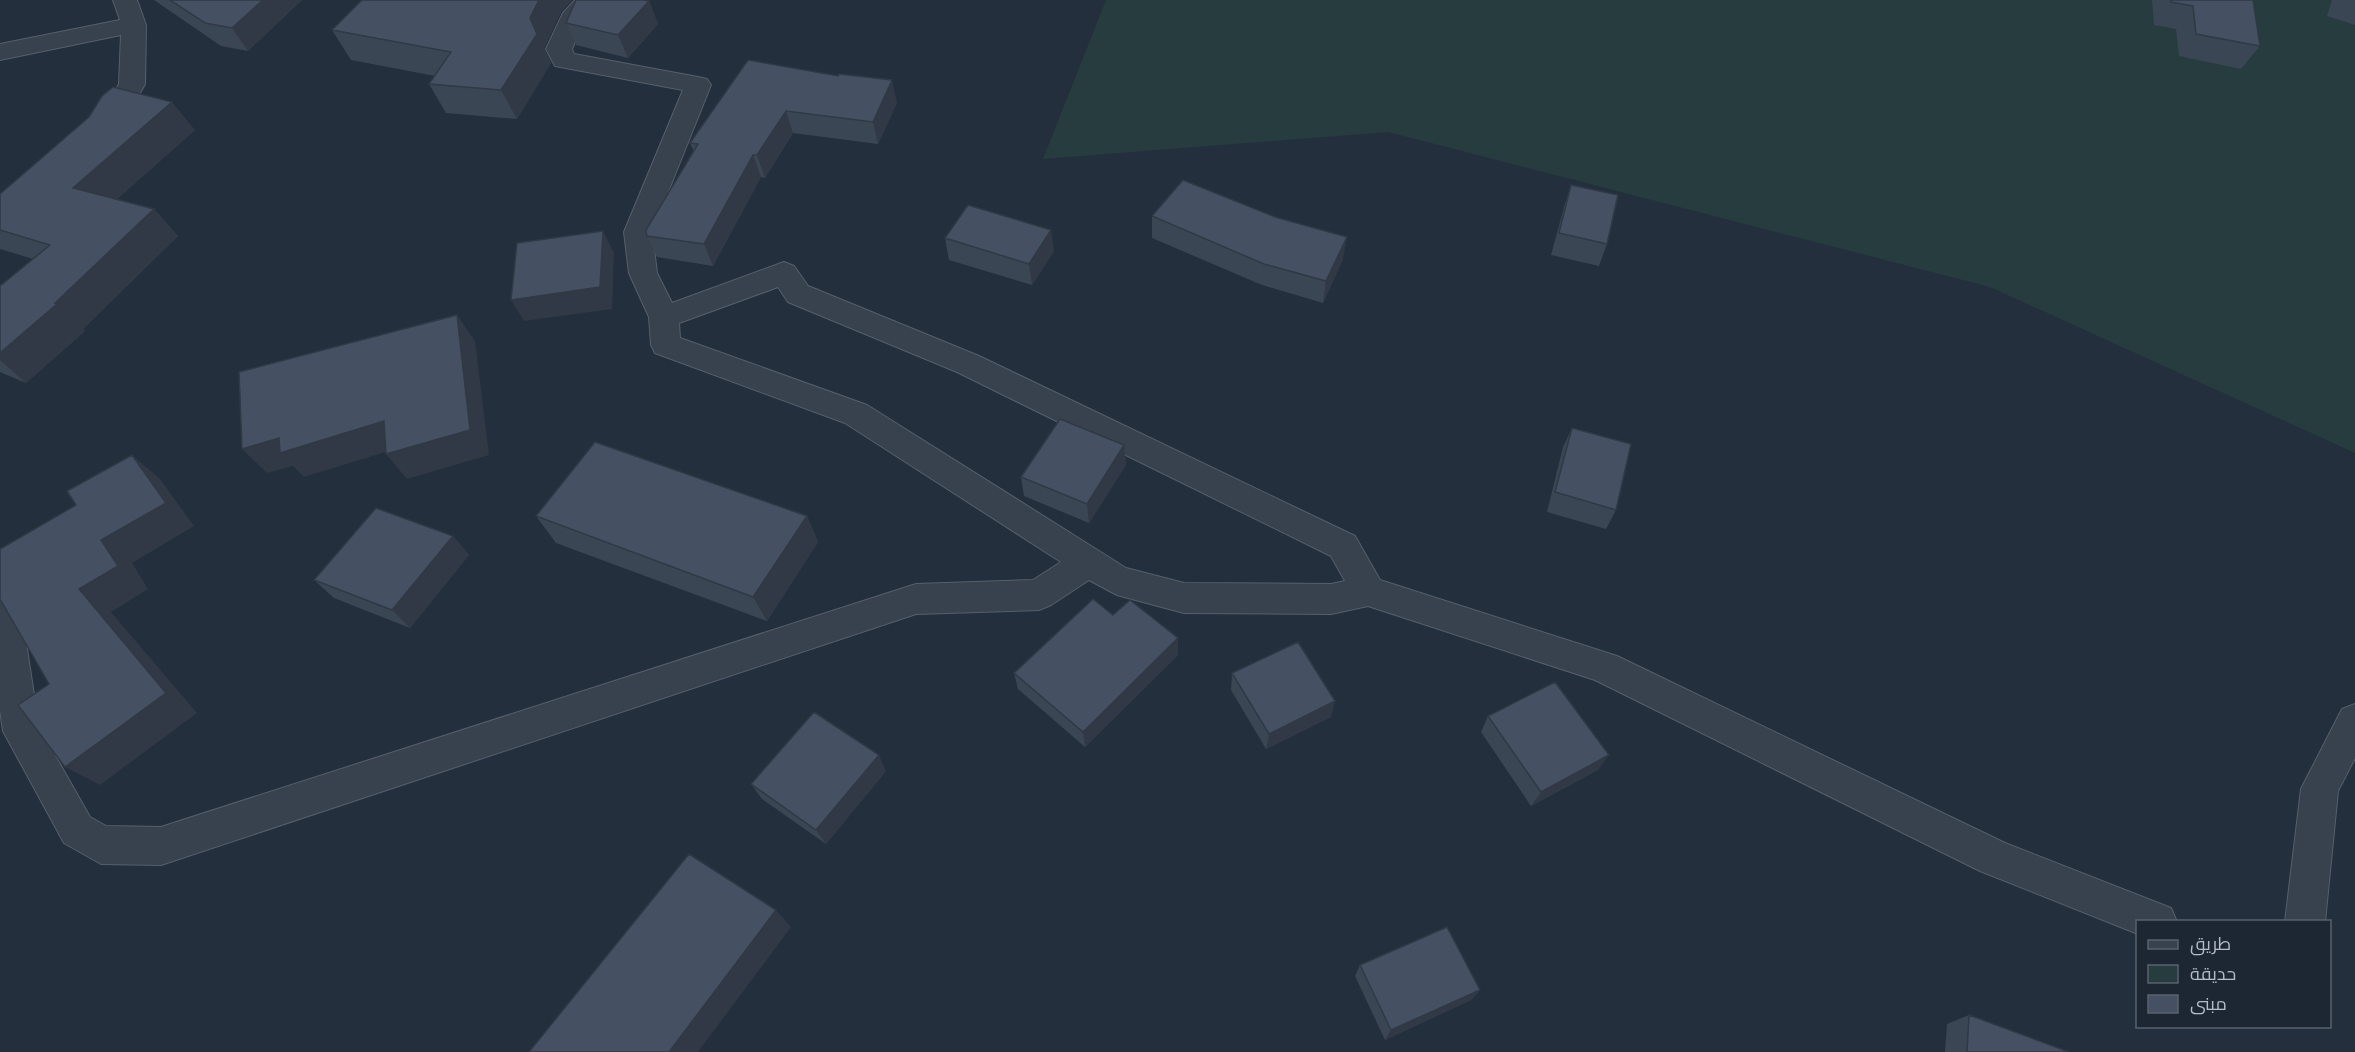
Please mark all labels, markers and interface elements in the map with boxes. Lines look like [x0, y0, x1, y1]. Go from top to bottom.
legend [2136, 920, 2331, 1028]
text: طريق [2190, 933, 2231, 956]
text: حديقة [2190, 963, 2236, 985]
text: مبنى [2190, 993, 2227, 1015]

